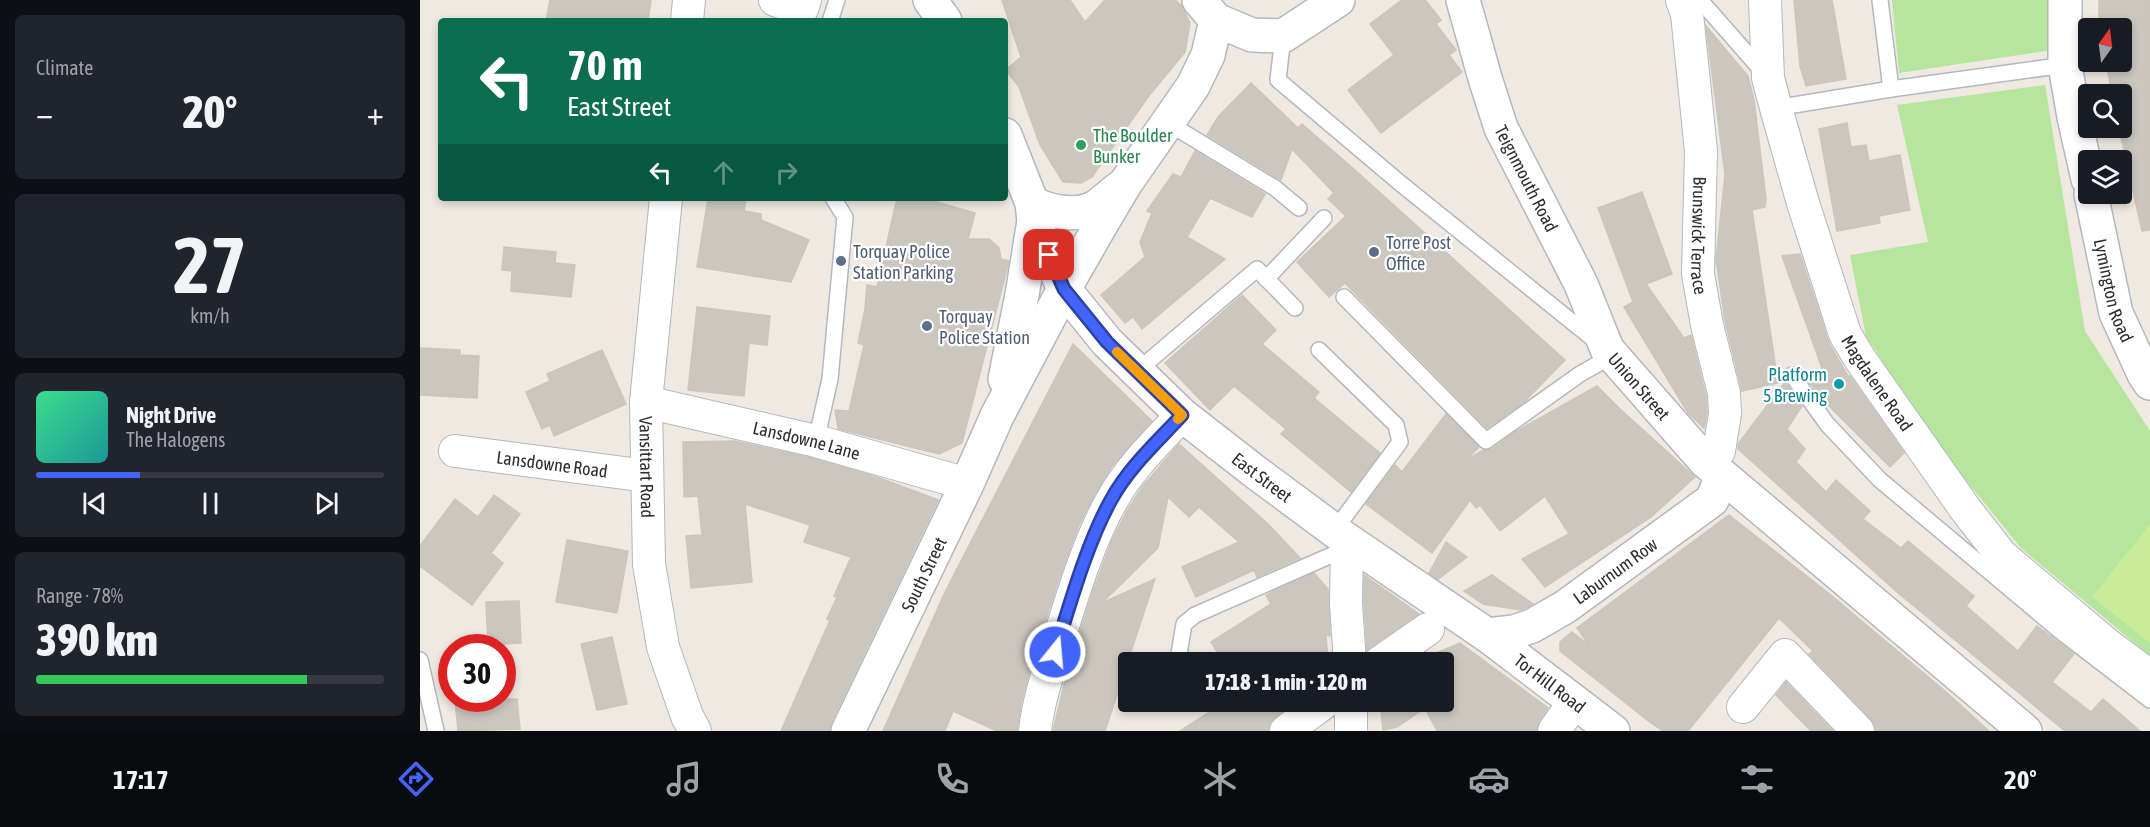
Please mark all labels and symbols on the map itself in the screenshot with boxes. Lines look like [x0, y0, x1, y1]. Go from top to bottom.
north arrow [2078, 18, 2132, 72]
street label: Teignmouth Road [1491, 122, 1563, 235]
place label: The Boulder Bunker [1093, 125, 1173, 167]
marker: The Boulder Bunker [1074, 138, 1088, 152]
street label: Brunswick Terrace [1687, 176, 1712, 296]
pin [1023, 229, 1074, 280]
place label: Torre Post Office [1386, 232, 1451, 274]
street label: Lymington Road [2090, 237, 2138, 345]
place label: Torquay Police Station Parking [853, 241, 953, 283]
marker: Torre Post Office [1367, 245, 1381, 259]
marker: Torquay Police Station Parking [834, 254, 848, 268]
place label: Torquay Police Station [939, 306, 1030, 348]
marker: Torquay Police Station [920, 319, 934, 333]
street label: Magdalene Road [1837, 331, 1917, 435]
street label: Union Street [1604, 348, 1674, 424]
place label: Platform 5 Brewing [1763, 364, 1827, 406]
marker: Platform 5 Brewing [1832, 377, 1846, 391]
street label: Vansittart Road [636, 416, 659, 518]
street label: Lansdowne Lane [751, 416, 863, 464]
street label: Lansdowne Road [495, 446, 609, 481]
street label: East Street [1228, 448, 1296, 506]
street label: South Street [897, 533, 950, 615]
street label: Laburnum Row [1569, 533, 1661, 608]
position arrow [1023, 620, 1087, 684]
speed limit sign: 30 [438, 634, 516, 712]
street label: Tor Hill Road [1510, 649, 1590, 717]

